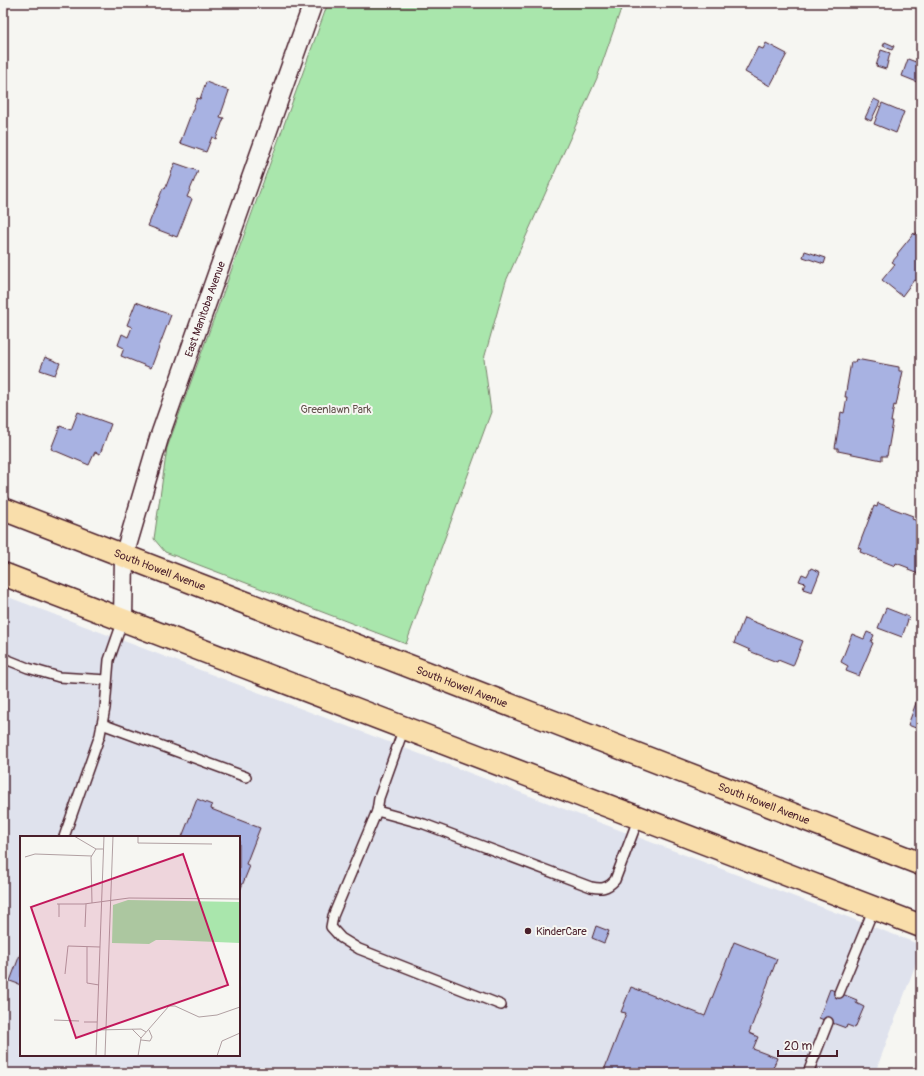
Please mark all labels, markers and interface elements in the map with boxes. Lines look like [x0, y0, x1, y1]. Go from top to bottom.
street label: East Manitoba Avenue [182, 259, 228, 359]
park label: Greenlawn Park [301, 403, 372, 416]
street label: South Howell Avenue [112, 546, 208, 594]
street label: South Howell Avenue [414, 663, 510, 711]
street label: South Howell Avenue [716, 780, 812, 828]
inset map [20, 836, 240, 1056]
place label: KinderCare [536, 925, 587, 938]
marker: KinderCare [523, 926, 533, 936]
scale bar [778, 1032, 837, 1058]
text: 20 m [784, 1039, 813, 1054]

